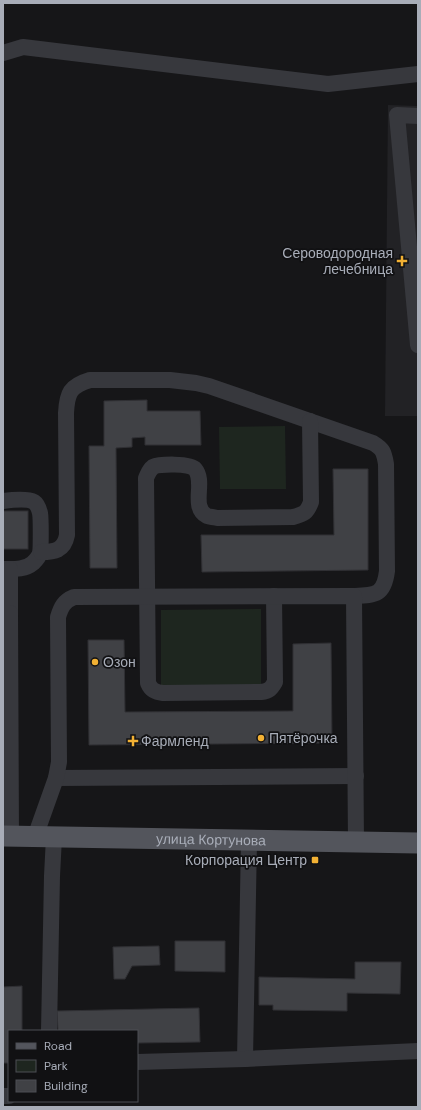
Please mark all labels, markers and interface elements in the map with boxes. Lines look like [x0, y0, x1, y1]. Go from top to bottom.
place label: Сероводородная лечебница [282, 244, 393, 278]
marker: Сероводородная лечебница [396, 255, 408, 267]
place label: Озон [103, 653, 136, 671]
marker: Озон [90, 657, 100, 667]
place label: Пятёрочка [269, 729, 338, 747]
place label: Фармленд [141, 732, 209, 750]
marker: Пятёрочка [256, 733, 266, 743]
marker: Фармленд [128, 736, 138, 746]
street label: улица Кортунова [156, 830, 266, 849]
place label: Корпорация Центр [185, 851, 307, 869]
marker: Корпорация Центр [310, 855, 320, 865]
legend [8, 1030, 138, 1102]
text: Road [44, 1038, 72, 1054]
text: Park [44, 1058, 68, 1074]
text: Building [44, 1078, 88, 1094]

